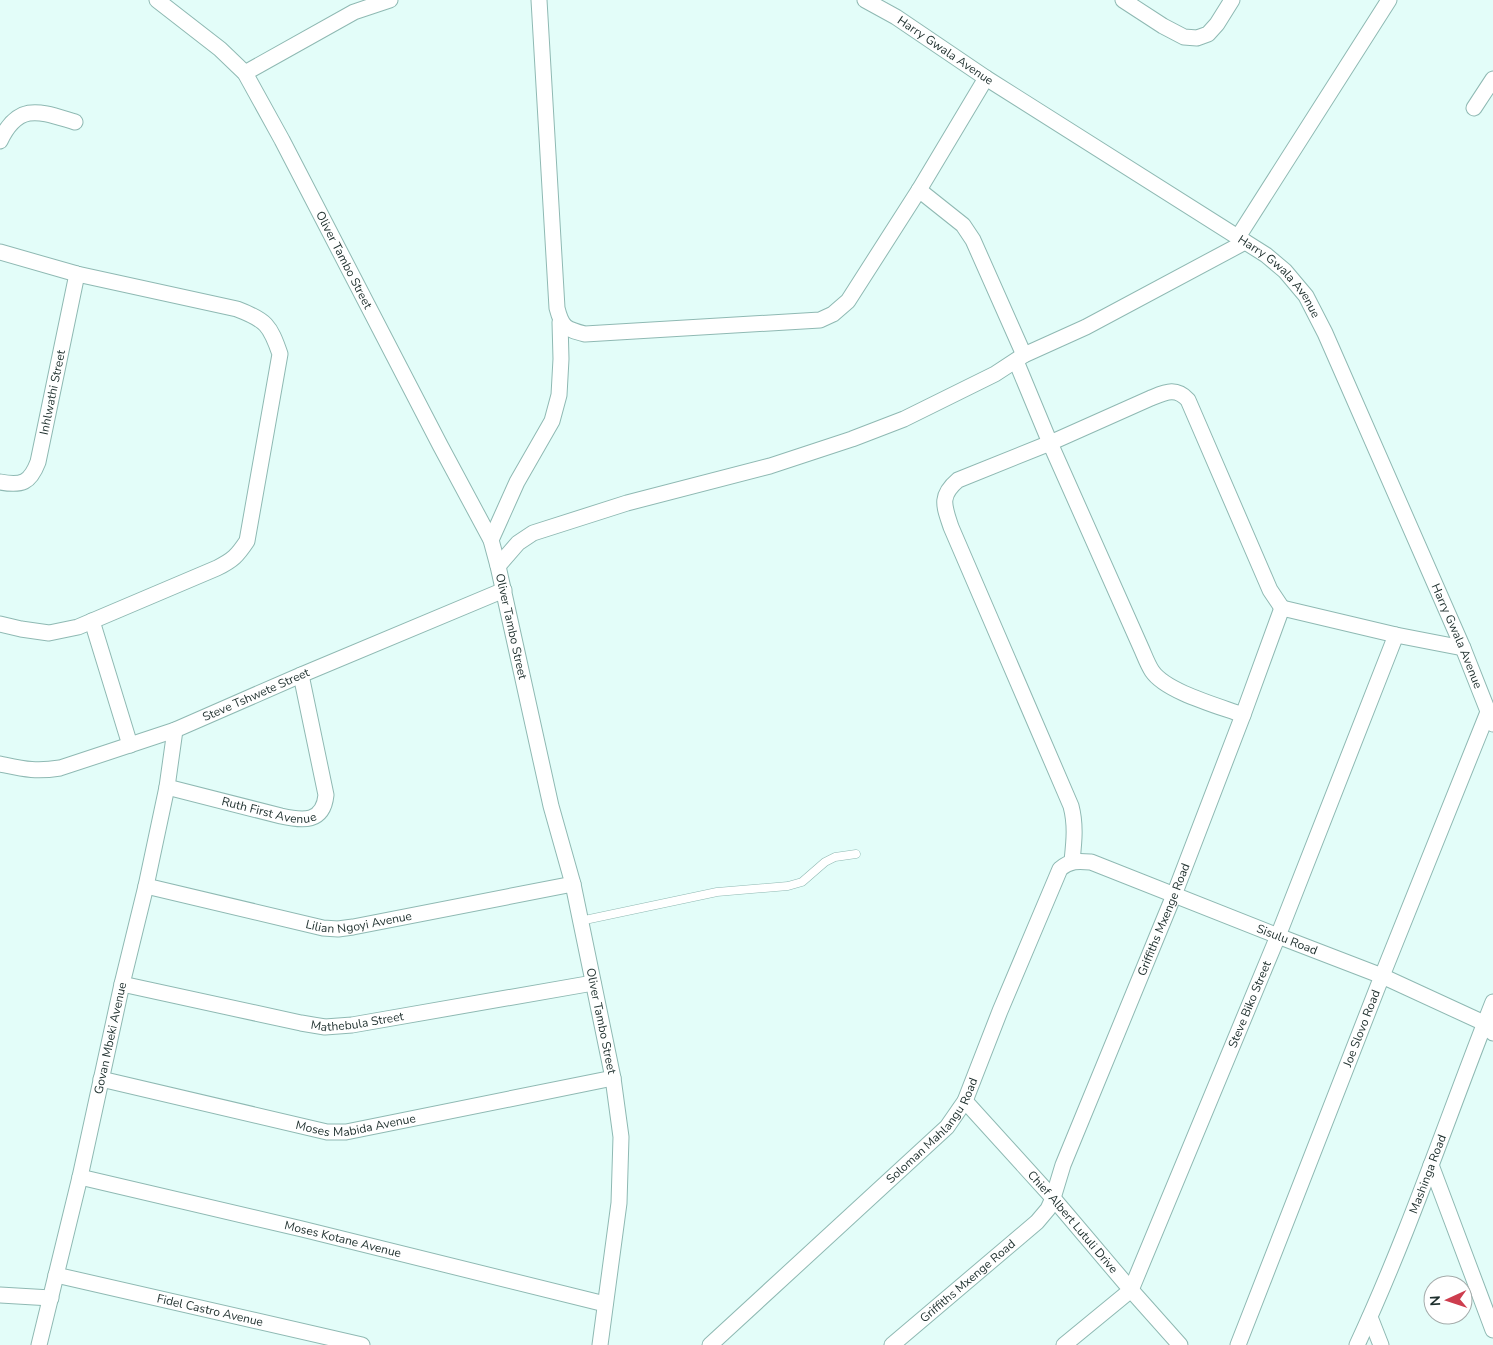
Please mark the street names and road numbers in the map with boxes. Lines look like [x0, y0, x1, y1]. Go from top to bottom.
street label: Harry Gwala Avenue [894, 12, 996, 89]
street label: Oliver Tambo Street [312, 208, 376, 312]
street label: Harry Gwala Avenue [1235, 231, 1324, 321]
street label: Inhlwathi Street [36, 348, 69, 436]
street label: Oliver Tambo Street [492, 572, 531, 682]
street label: Harry Gwala Avenue [1428, 581, 1486, 691]
street label: Steve Tshwete Street [200, 664, 313, 725]
street label: Ruth First Avenue [220, 793, 319, 827]
street label: Griffiths Mxenge Road [1134, 861, 1193, 978]
street label: Lilian Ngoyi Avenue [304, 908, 413, 937]
street label: Sisulu Road [1254, 920, 1320, 958]
street label: Steve Biko Street [1224, 958, 1275, 1050]
street label: Oliver Tambo Street [583, 967, 620, 1076]
street label: Govan Mbeki Avenue [90, 981, 130, 1096]
street label: Joe Slovo Road [1339, 987, 1384, 1070]
street label: Mathebula Street [310, 1008, 406, 1035]
street label: Soloman Mahlangu Road [883, 1075, 981, 1187]
street label: Moses Mabida Avenue [294, 1110, 417, 1140]
street label: Mashinga Road [1405, 1132, 1450, 1216]
street label: Chief Albert Lutuli Drive [1024, 1167, 1121, 1277]
street label: Moses Kotane Avenue [283, 1217, 403, 1261]
street label: Griffiths Mxenge Road [916, 1236, 1019, 1326]
street label: Fidel Castro Avenue [155, 1290, 265, 1330]

